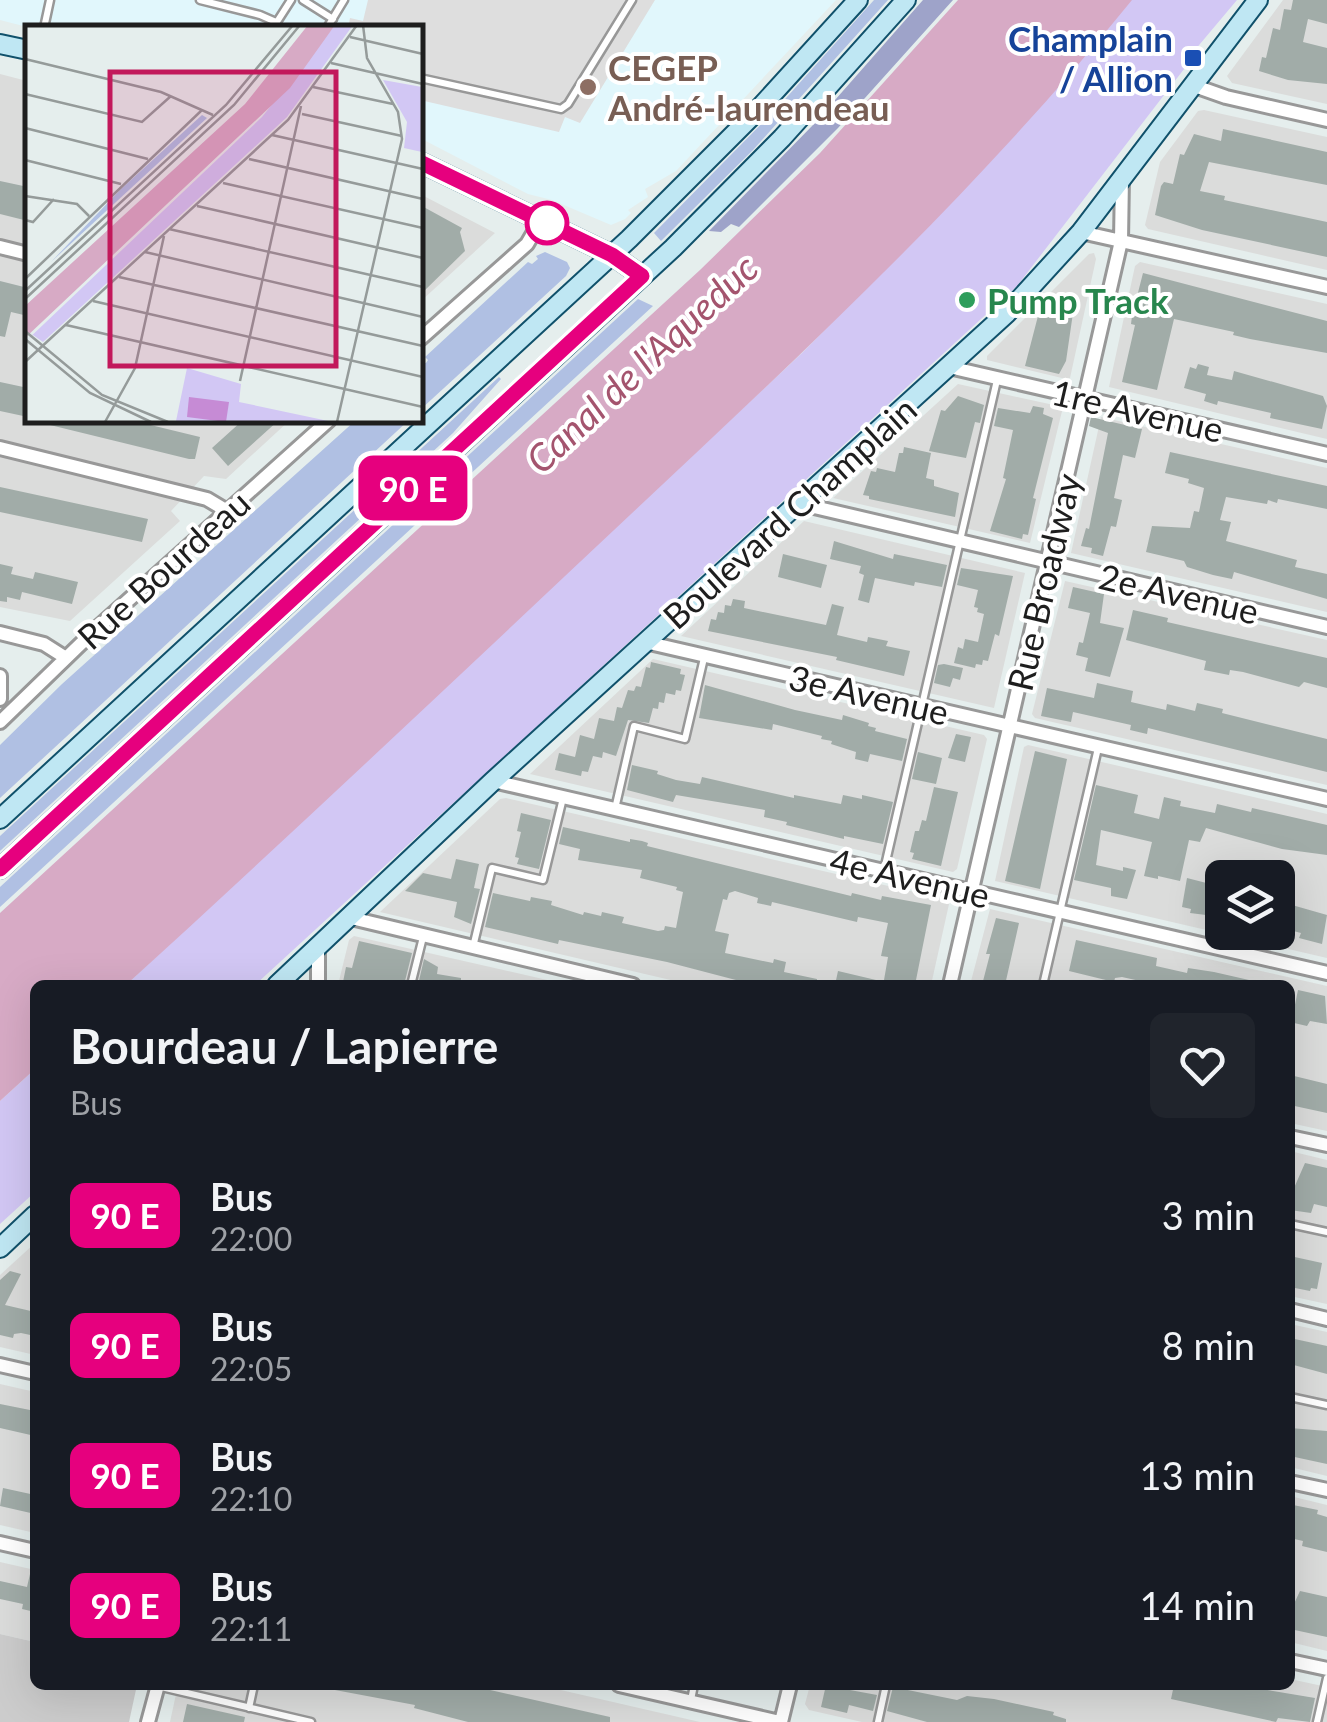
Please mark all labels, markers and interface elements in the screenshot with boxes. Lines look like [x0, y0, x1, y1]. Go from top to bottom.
place label: Champlain / Allion [1008, 17, 1173, 99]
inset map [25, 25, 422, 422]
place label: CEGEP André-laurendeau [607, 46, 889, 128]
marker: Champlain / Allion [1182, 47, 1204, 69]
marker: CEGEP André-laurendeau [577, 76, 599, 98]
unlabelled marker [526, 202, 568, 244]
water label: Canal de l'Aqueduc [516, 244, 766, 482]
place label: Pump Track [987, 279, 1169, 321]
marker: Pump Track [956, 289, 978, 311]
street label: 1re Avenue [1048, 370, 1228, 450]
street label: Boulevard Champlain [654, 387, 924, 637]
line badge: 90 E [343, 456, 483, 520]
text: 90 E [378, 467, 448, 509]
street label: Rue Broadway [998, 469, 1088, 695]
street label: Rue Bourdeau [68, 481, 258, 657]
street label: 2e Avenue [1095, 554, 1263, 632]
street label: 3e Avenue [785, 655, 953, 733]
street label: 4e Avenue [826, 838, 994, 916]
map controls [1205, 860, 1295, 950]
button: layers [1205, 860, 1295, 950]
button: heart [1150, 1013, 1255, 1118]
text: Bourdeau / Lapierre [70, 1017, 498, 1074]
text: Bus [70, 1083, 122, 1122]
text: Bus [210, 1173, 273, 1219]
text: 3 min [1162, 1192, 1255, 1238]
text: 90 E [90, 1194, 160, 1236]
text: 22:00 [210, 1219, 292, 1258]
text: Bus [210, 1303, 273, 1349]
text: 8 min [1162, 1322, 1255, 1368]
text: 90 E [90, 1324, 160, 1366]
text: 22:05 [210, 1349, 292, 1388]
text: Bus [210, 1433, 273, 1479]
text: 13 min [1140, 1452, 1255, 1498]
text: 90 E [90, 1454, 160, 1496]
text: 22:10 [210, 1479, 292, 1518]
text: Bus [210, 1563, 273, 1609]
text: 14 min [1140, 1582, 1255, 1628]
text: 90 E [90, 1584, 160, 1626]
text: 22:11 [210, 1609, 292, 1648]

